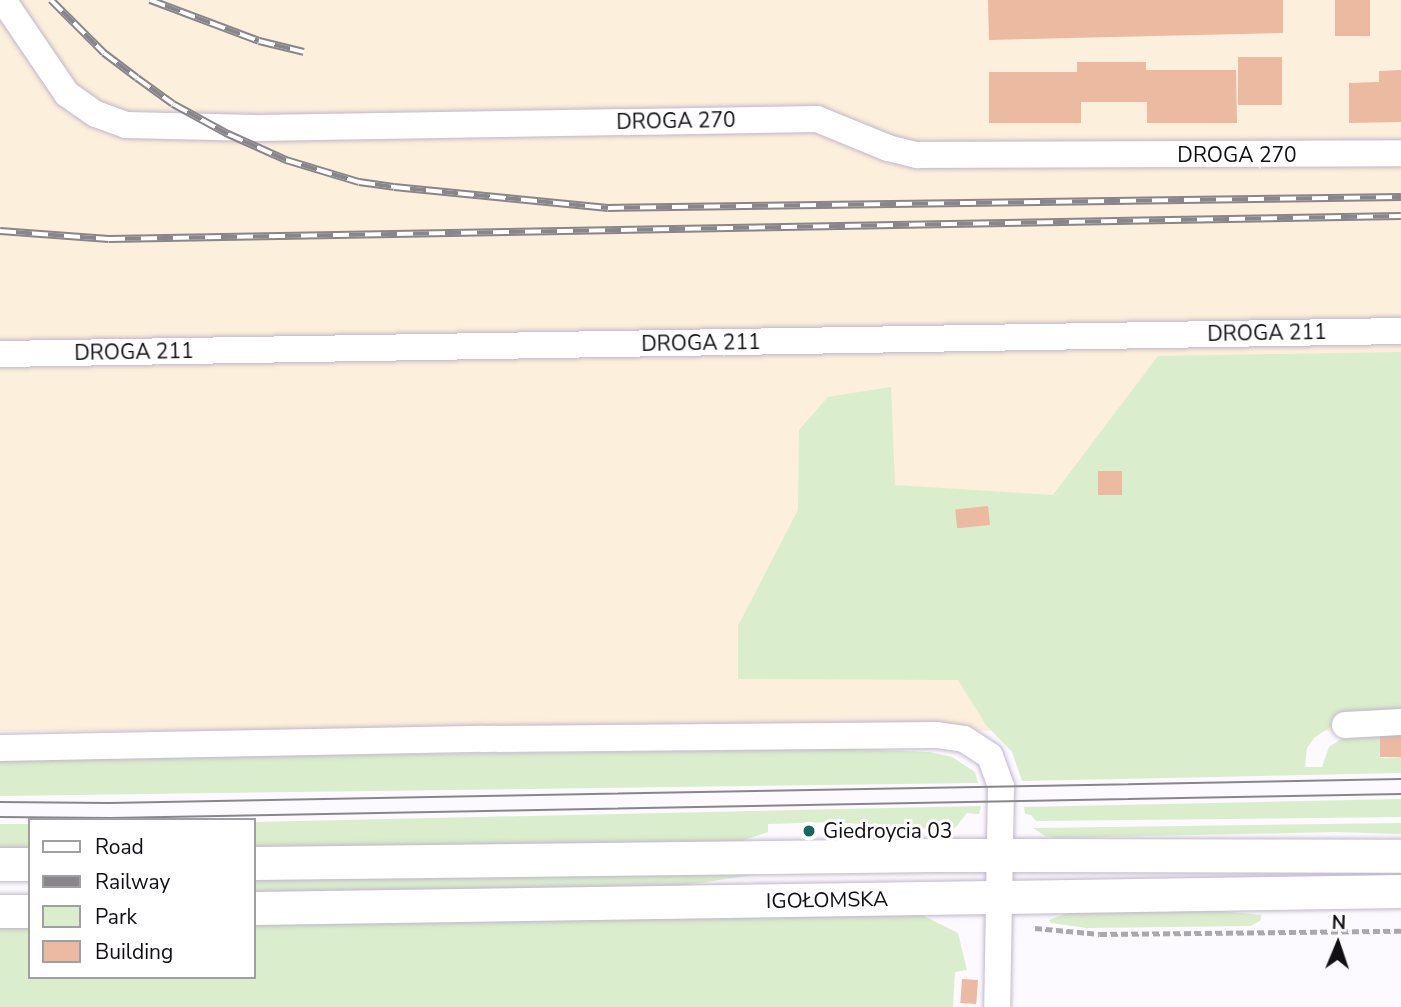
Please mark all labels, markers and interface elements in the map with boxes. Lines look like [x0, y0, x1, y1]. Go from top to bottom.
street label: DROGA 270 [616, 107, 736, 135]
street label: DROGA 270 [1177, 142, 1297, 168]
street label: DROGA 211 [1207, 319, 1327, 347]
street label: DROGA 211 [641, 329, 761, 357]
street label: DROGA 211 [74, 338, 194, 366]
legend [28, 818, 256, 979]
place label: Giedroycia 03 [823, 818, 952, 844]
marker: Giedroycia 03 [801, 823, 817, 839]
text: Road [95, 833, 144, 861]
text: Railway [95, 868, 170, 896]
street label: IGOŁOMSKA [766, 886, 888, 914]
text: Park [95, 903, 137, 931]
north arrow [1303, 909, 1373, 979]
text: N [1331, 910, 1346, 936]
text: Building [95, 938, 173, 966]

